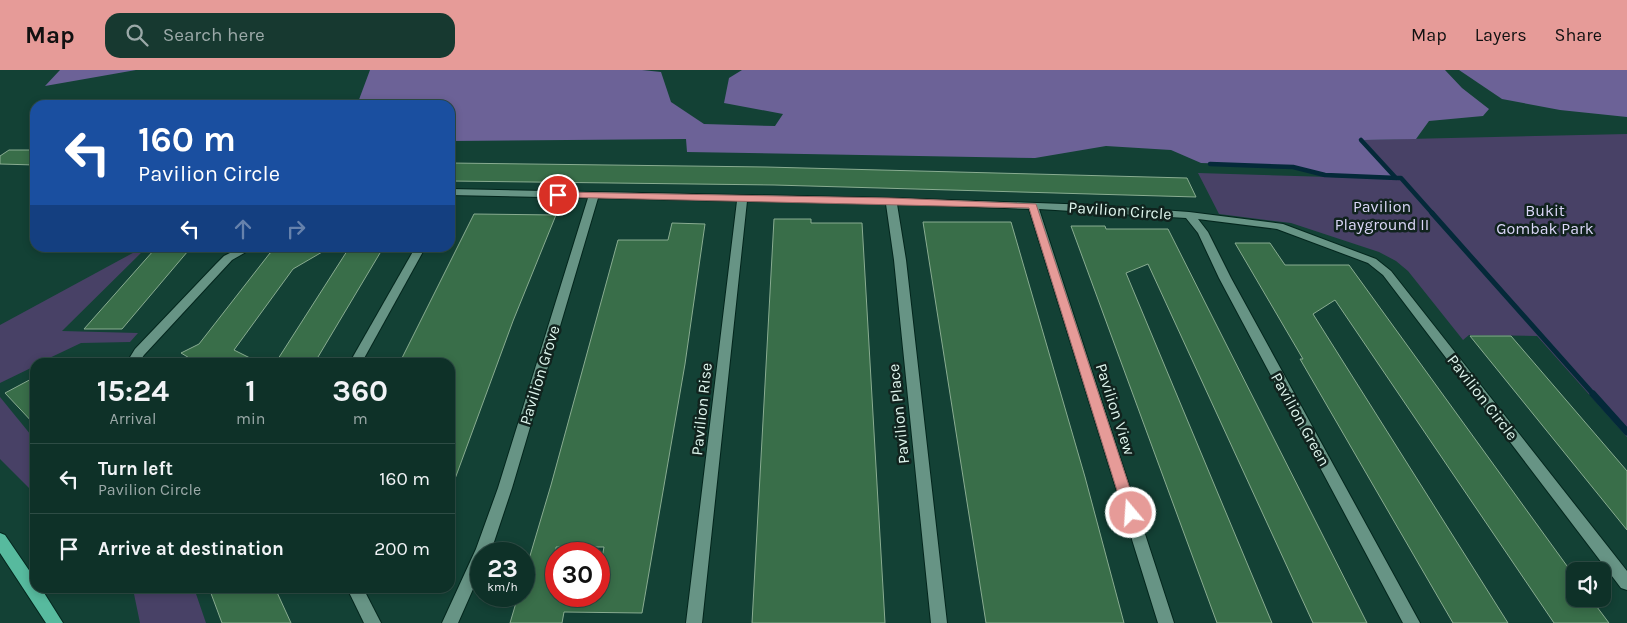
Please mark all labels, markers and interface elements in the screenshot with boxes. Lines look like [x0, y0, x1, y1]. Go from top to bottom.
search box [105, 13, 455, 58]
text: Map [25, 21, 75, 49]
icon: search [123, 21, 151, 49]
text: Search here [163, 24, 265, 46]
text: Map [1411, 24, 1447, 46]
text: Layers [1475, 24, 1527, 46]
text: Share [1555, 24, 1602, 46]
text: 160 m [138, 119, 236, 160]
icon: left [55, 120, 120, 185]
text: Pavilion Circle [138, 161, 280, 187]
pin [537, 174, 579, 216]
icon: arrive [544, 181, 572, 209]
street label: Pavilion Circle [1068, 197, 1172, 224]
park label: Pavilion Playground II [1335, 197, 1429, 234]
park label: Bukit Gombak Park [1496, 201, 1594, 238]
icon: left [176, 215, 204, 243]
icon: ahead [229, 215, 257, 243]
icon: right [282, 215, 310, 243]
street label: Pavilion Grove [515, 323, 564, 427]
street label: Pavilion Circle [1443, 351, 1522, 444]
street label: Pavilion View [1092, 361, 1139, 458]
street label: Pavilion Rise [687, 362, 716, 456]
street label: Pavilion Place [884, 363, 913, 465]
street label: Pavilion Green [1267, 369, 1334, 469]
text: 15:24 [97, 373, 169, 409]
text: 1 [245, 373, 256, 409]
text: 360 [332, 373, 388, 409]
text: Arrival [110, 409, 156, 428]
text: min [236, 409, 265, 428]
text: m [353, 409, 368, 428]
text: Turn left [98, 458, 173, 480]
icon: left [55, 465, 83, 493]
text: 160 m [379, 468, 430, 490]
text: Pavilion Circle [98, 480, 201, 499]
position arrow [1104, 486, 1156, 538]
icon: arrive [55, 535, 83, 563]
text: Arrive at destination [98, 538, 284, 560]
text: 200 m [374, 538, 430, 560]
speed limit sign: 30 [545, 542, 610, 607]
text: 23 [487, 554, 518, 583]
map controls [1566, 562, 1611, 607]
button: sound [1566, 562, 1611, 607]
text: km/h [487, 580, 518, 594]

